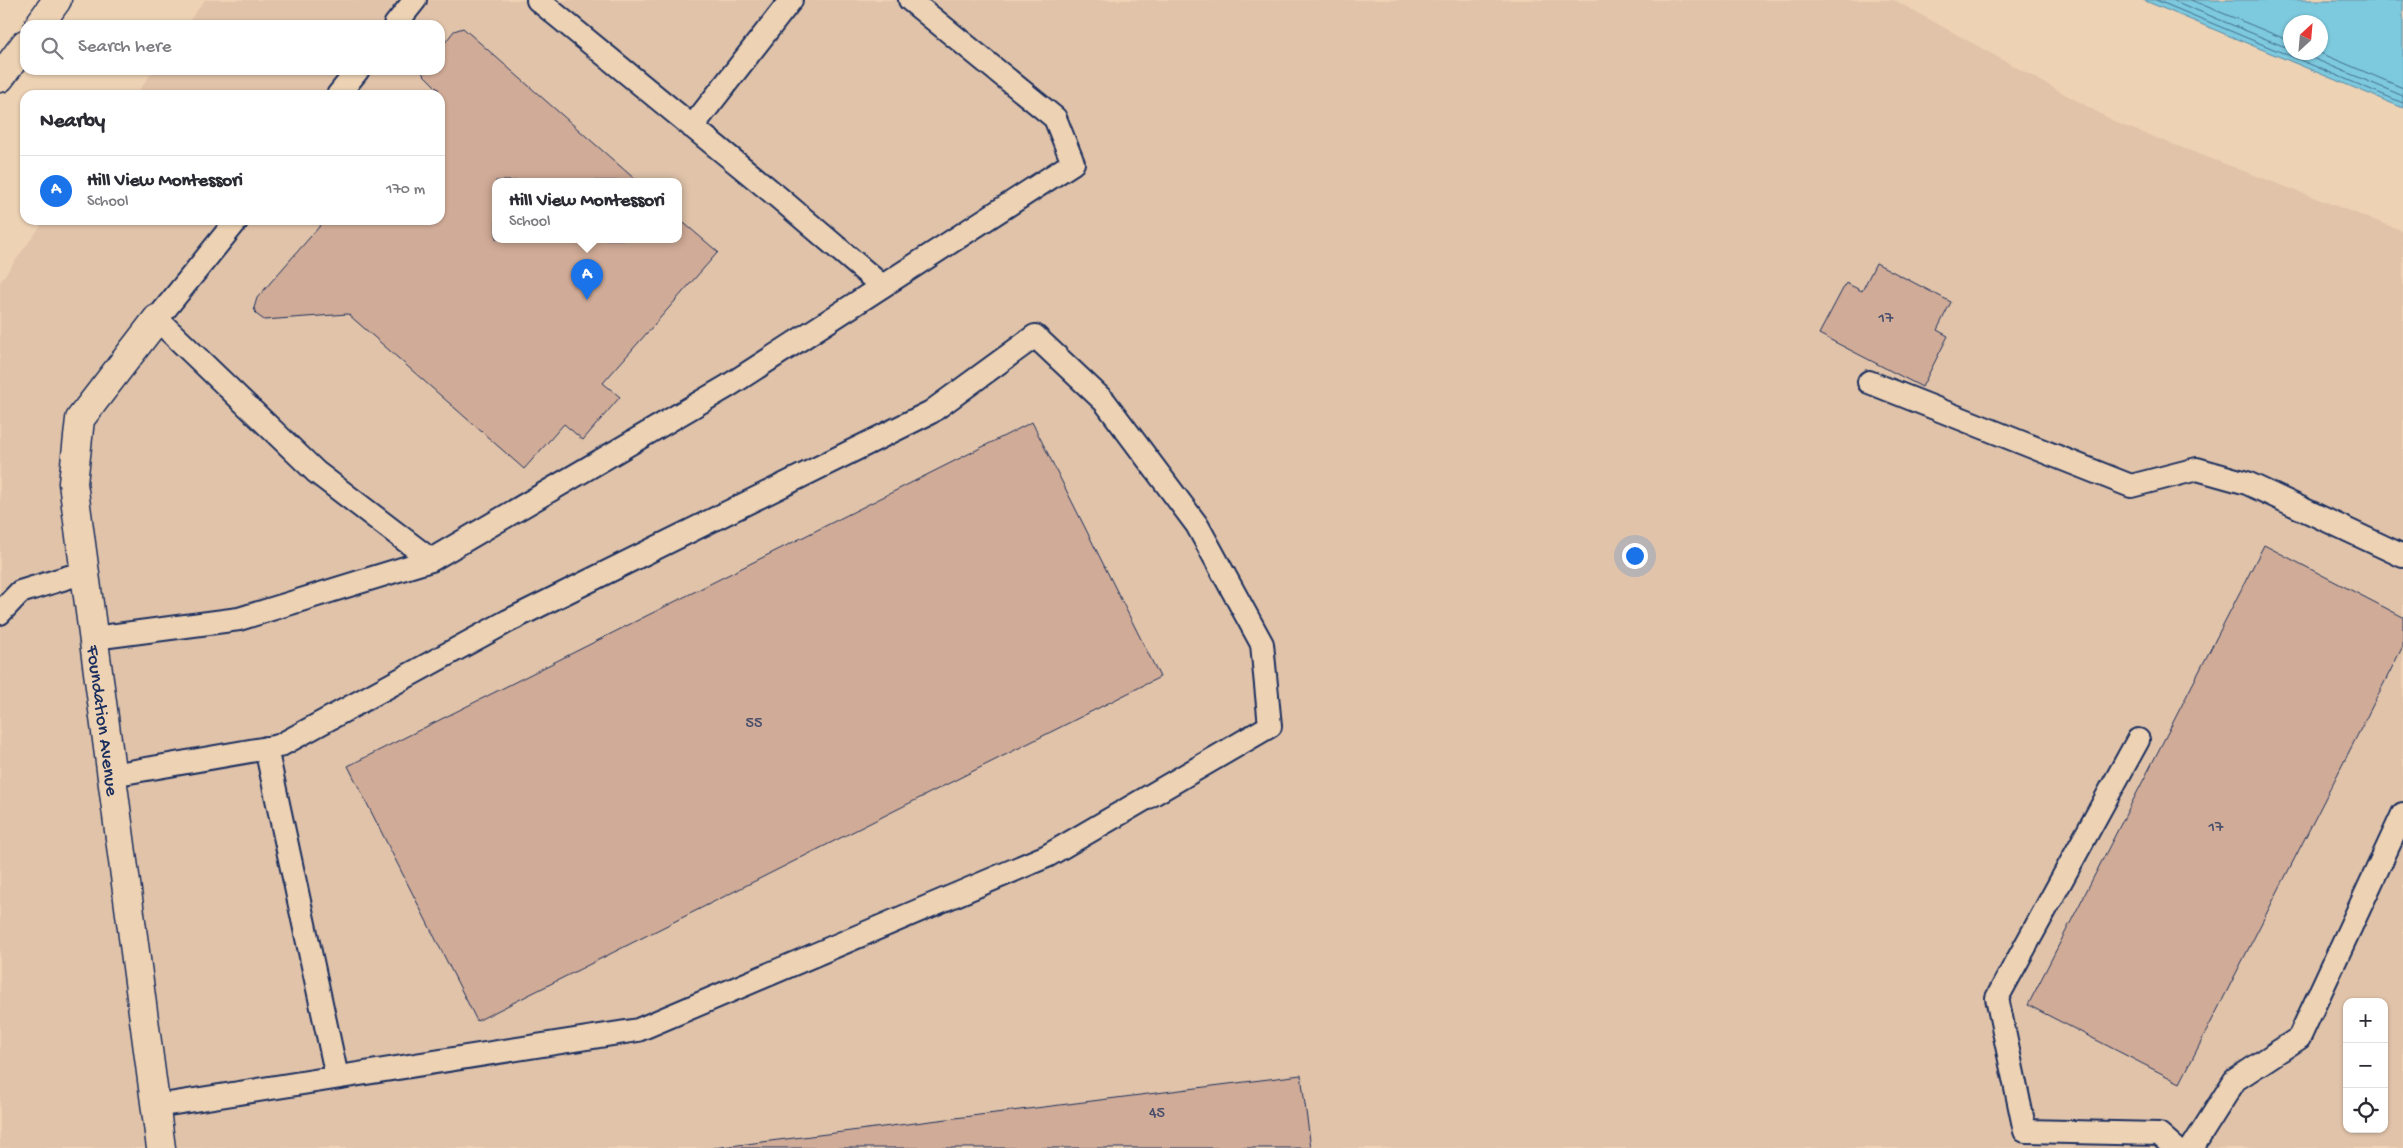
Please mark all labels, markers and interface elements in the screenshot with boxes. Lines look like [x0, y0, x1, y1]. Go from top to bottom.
north arrow [2283, 15, 2328, 60]
search box [20, 20, 445, 75]
icon: search [38, 34, 66, 62]
text: Search here [78, 36, 172, 59]
text: Nearby [40, 110, 105, 135]
text: Hill View Montessori [87, 170, 243, 193]
popup [492, 178, 682, 243]
text: A [51, 181, 61, 200]
text: 170 m [386, 181, 425, 200]
text: Hill View Montessori [509, 190, 665, 213]
text: School [87, 193, 129, 212]
text: School [509, 213, 551, 232]
pin: A [571, 259, 603, 300]
house number: 17 [1878, 310, 1894, 329]
your location [1622, 543, 1648, 569]
street label: Foundation Avenue [79, 643, 122, 798]
house number: 55 [746, 715, 762, 734]
house number: 17 [2208, 819, 2224, 838]
map controls [2343, 998, 2388, 1133]
button: + [2343, 998, 2388, 1043]
button: − [2343, 1043, 2388, 1088]
button: locate [2343, 1088, 2388, 1133]
house number: 45 [1149, 1105, 1165, 1124]

